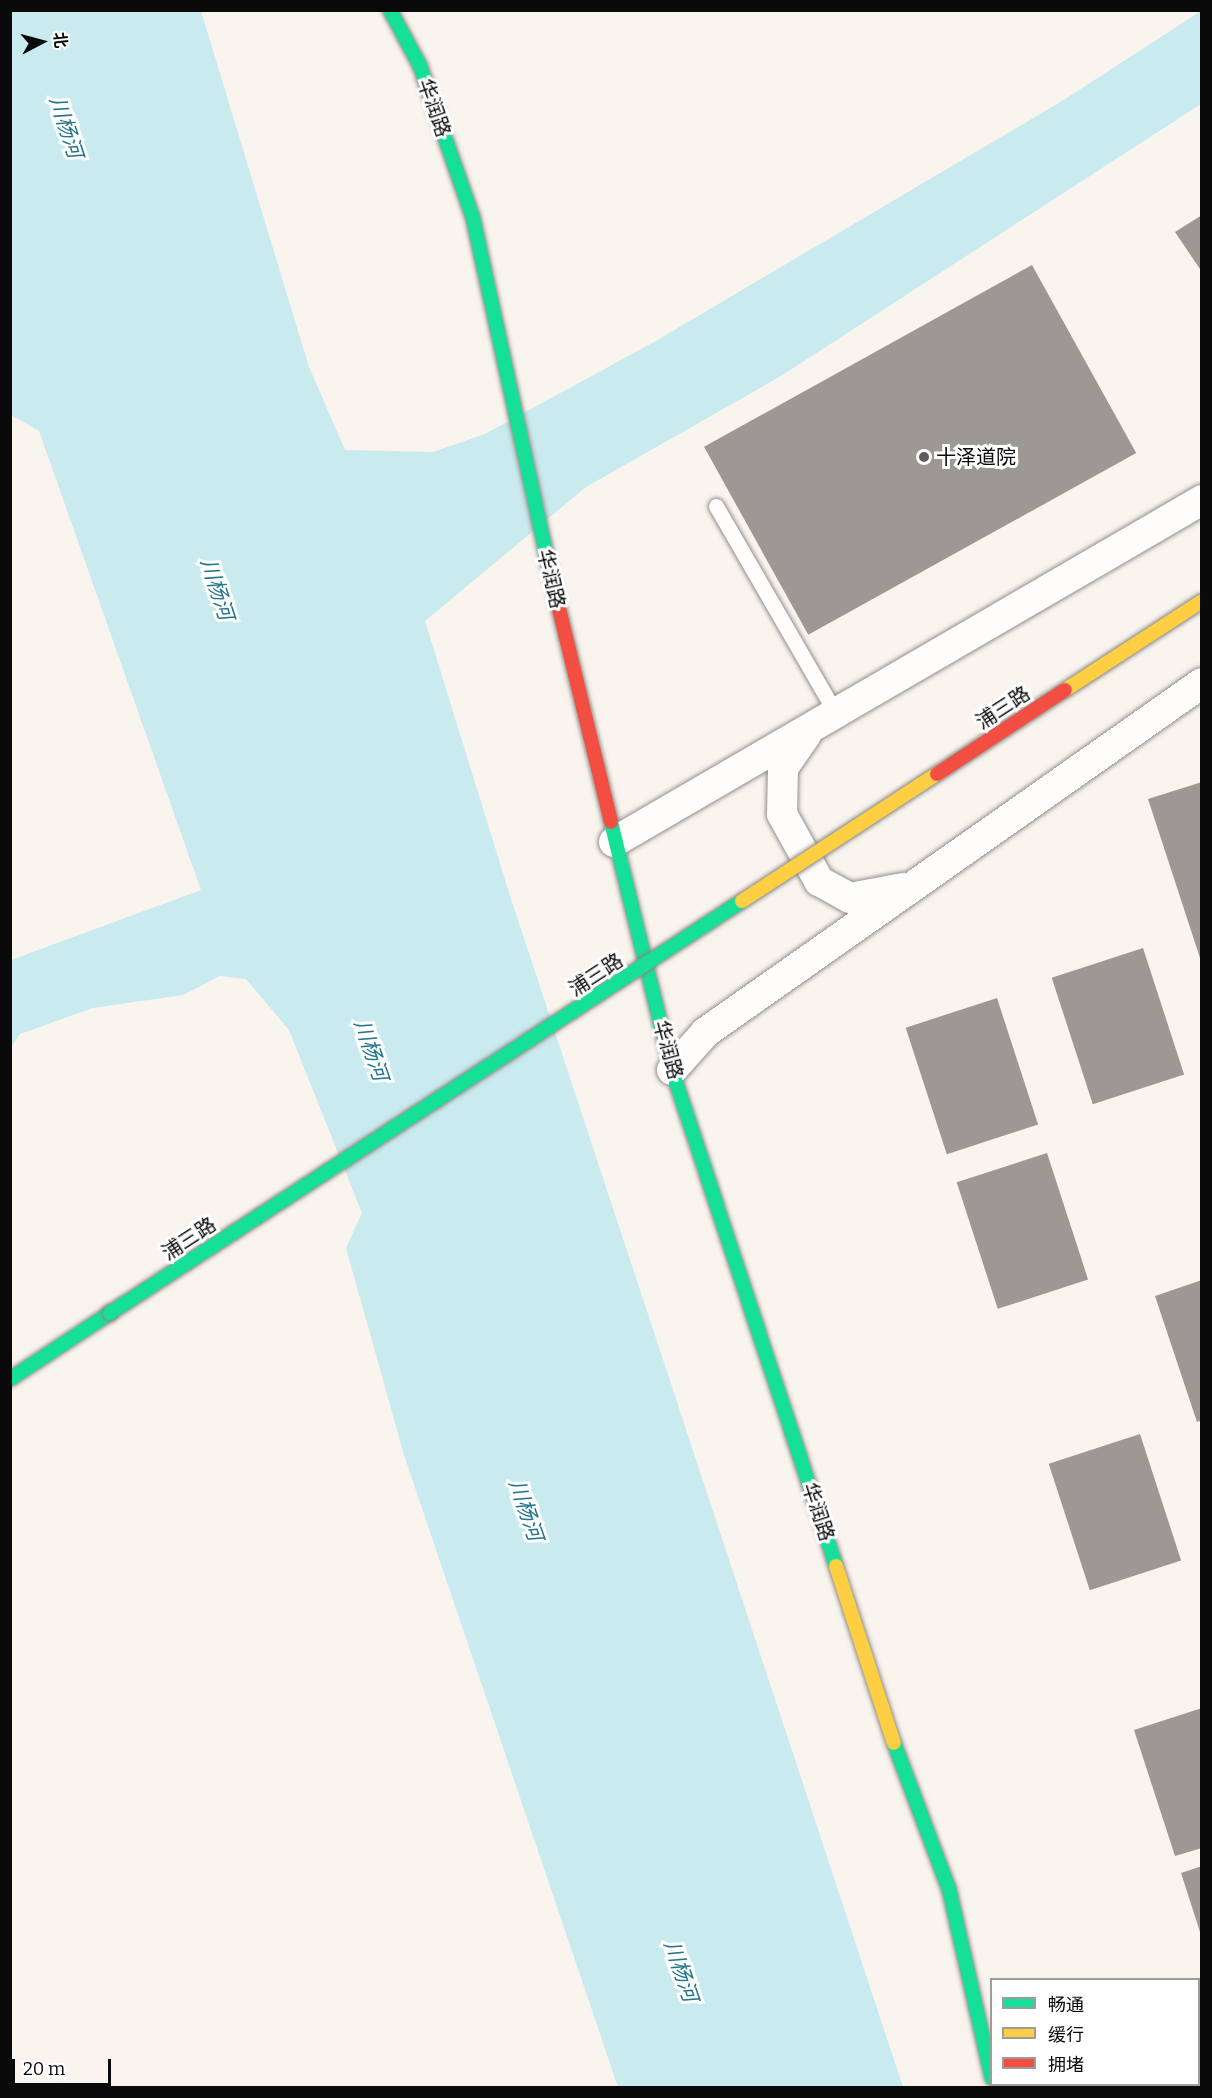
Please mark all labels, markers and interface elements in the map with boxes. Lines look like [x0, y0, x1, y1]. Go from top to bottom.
north arrow [12, 12, 72, 72]
text: 北 [50, 31, 71, 49]
street label: 华润路 [413, 76, 455, 140]
water label: 川杨河 [44, 93, 88, 161]
place label: 十泽道院 [936, 445, 1016, 469]
marker: 十泽道院 [917, 450, 931, 464]
street label: 华润路 [533, 547, 569, 611]
water label: 川杨河 [195, 555, 239, 623]
street label: 浦三路 [971, 682, 1035, 734]
street label: 浦三路 [564, 949, 628, 1001]
water label: 川杨河 [349, 1016, 393, 1084]
street label: 华润路 [649, 1018, 687, 1082]
street label: 浦三路 [157, 1213, 221, 1265]
water label: 川杨河 [504, 1476, 548, 1544]
street label: 华润路 [797, 1480, 839, 1544]
water label: 川杨河 [659, 1937, 703, 2005]
legend [990, 1978, 1200, 2086]
text: 畅通 [1048, 1994, 1084, 2016]
text: 缓行 [1048, 2024, 1084, 2046]
scale bar [15, 2047, 114, 2085]
text: 拥堵 [1048, 2054, 1084, 2076]
text: 20 m [23, 2058, 65, 2080]

